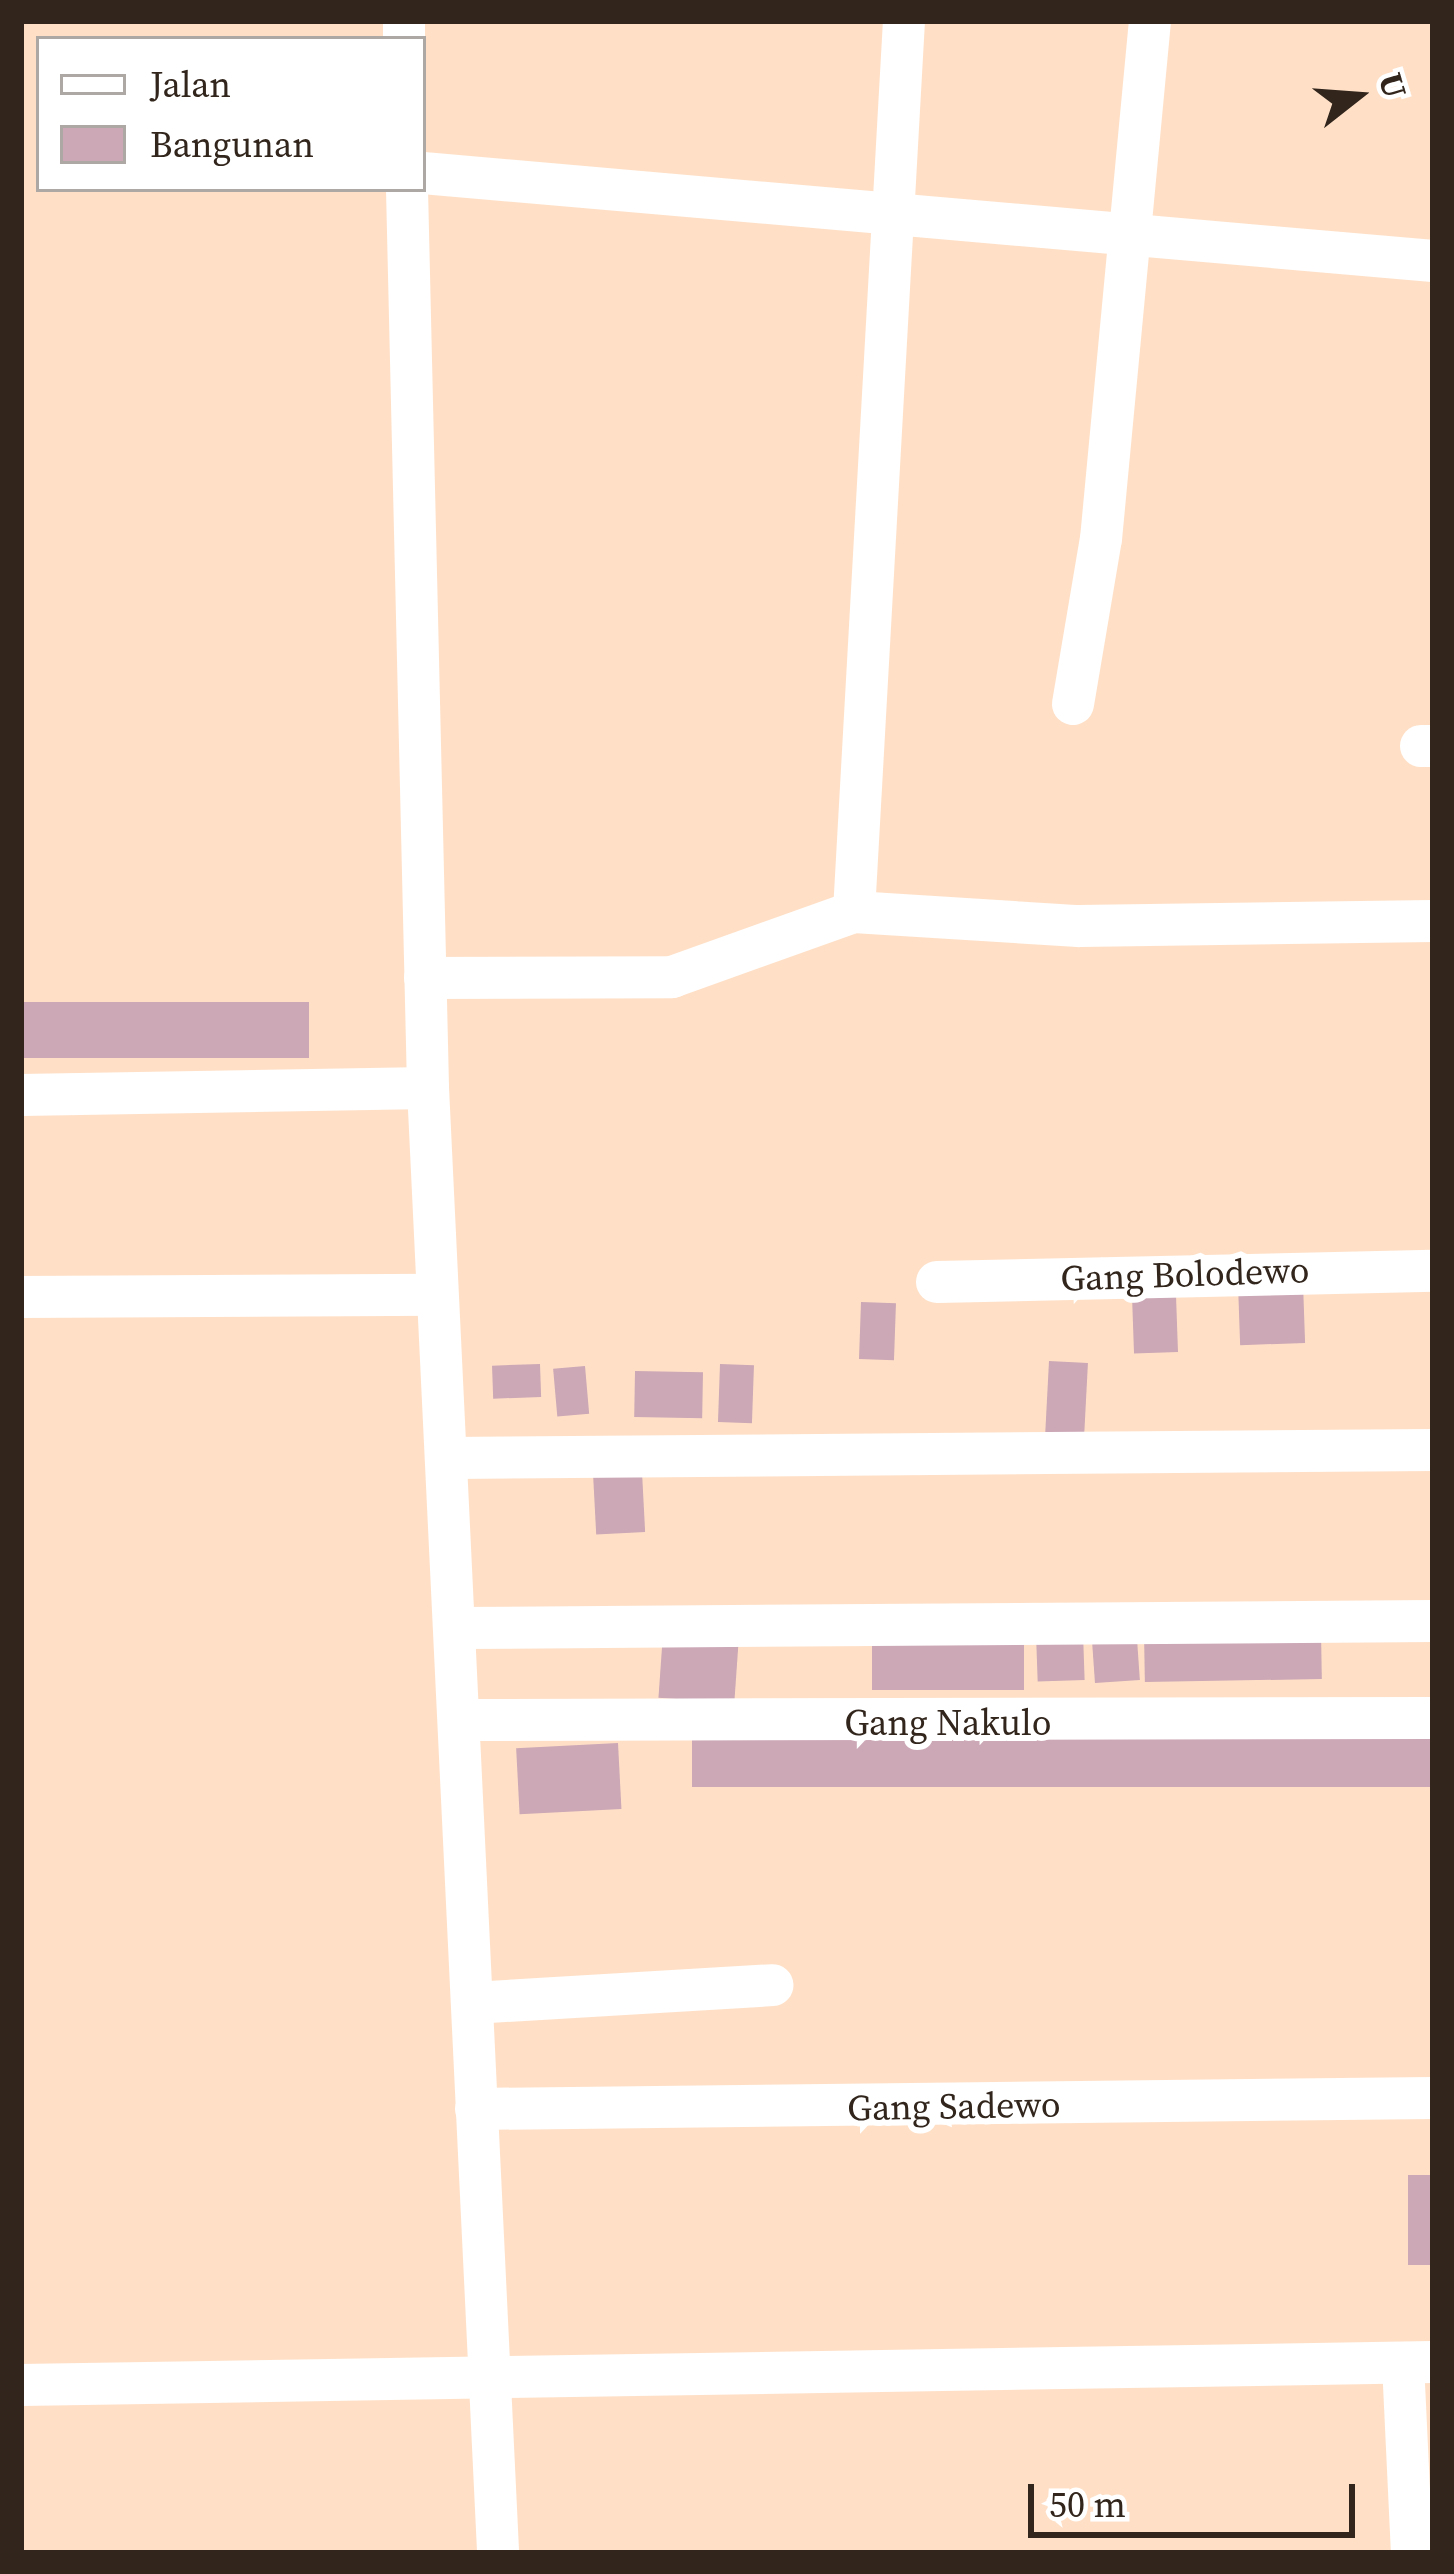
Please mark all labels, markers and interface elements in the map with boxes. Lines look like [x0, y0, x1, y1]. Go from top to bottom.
legend [36, 36, 426, 192]
north arrow [1298, 36, 1418, 156]
text: Jalan [150, 60, 231, 109]
text: U [1368, 67, 1418, 103]
text: Bangunan [150, 120, 314, 169]
street label: Gang Bolodewo [1060, 1248, 1310, 1300]
street label: Gang Nakulo [844, 1701, 1052, 1745]
street label: Gang Sadewo [847, 2083, 1061, 2129]
scale bar [1034, 2460, 1361, 2534]
text: 50 m [1049, 2480, 1126, 2529]

